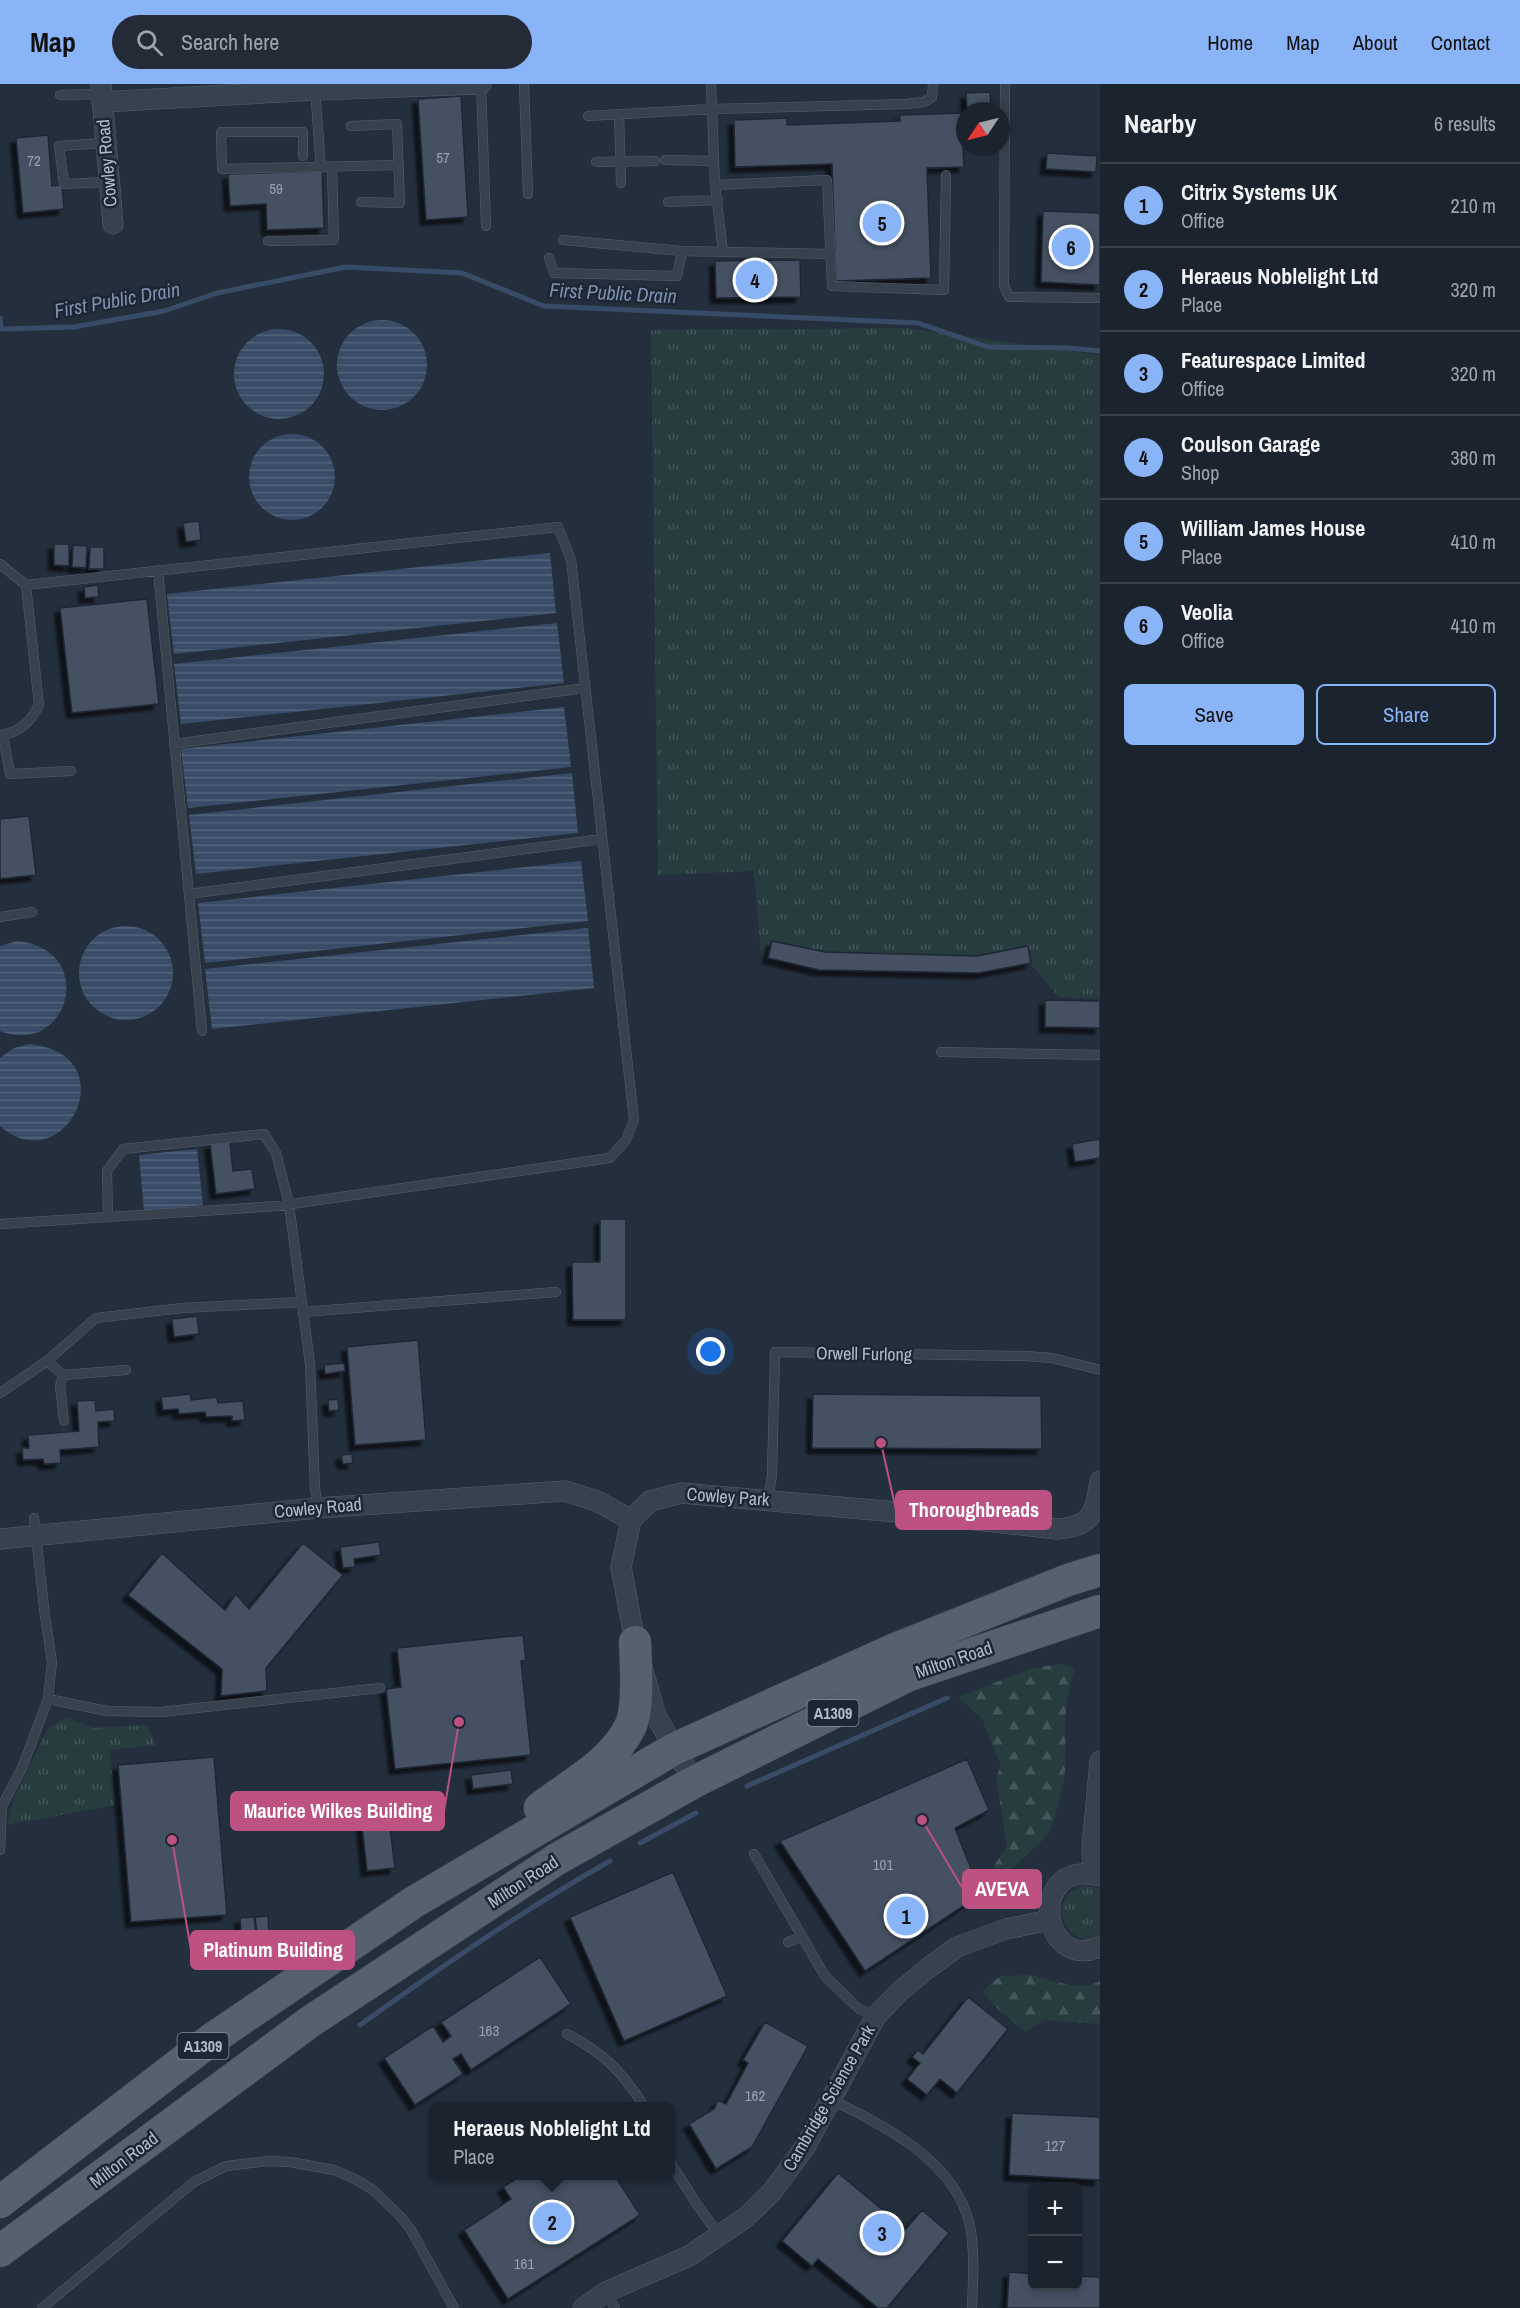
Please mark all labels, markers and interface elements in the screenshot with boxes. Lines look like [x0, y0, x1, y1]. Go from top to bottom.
search box [112, 15, 532, 69]
text: Map [30, 23, 76, 61]
icon: search [133, 26, 166, 59]
text: Search here [181, 27, 279, 57]
text: Home [1207, 28, 1253, 57]
text: Map [1286, 28, 1320, 57]
text: About [1353, 28, 1398, 57]
text: Contact [1431, 28, 1490, 57]
north arrow [956, 102, 1010, 156]
text: Nearby [1124, 106, 1196, 141]
text: 6 results [1434, 110, 1496, 137]
street label: Cowley Road [90, 118, 123, 208]
house number: 57 [436, 147, 450, 168]
house number: 72 [27, 150, 41, 171]
text: Citrix Systems UK [1181, 177, 1337, 207]
house number: 59 [269, 178, 283, 199]
text: 1 [1139, 192, 1148, 219]
text: 210 m [1450, 192, 1496, 219]
pin: 5 [862, 200, 902, 246]
text: Office [1181, 207, 1224, 234]
pin: 6 [1052, 224, 1090, 270]
pin: 4 [736, 258, 774, 302]
text: Heraeus Noblelight Ltd [1181, 261, 1378, 291]
water label: First Public Drain [52, 275, 182, 324]
water label: First Public Drain [549, 276, 677, 309]
text: 2 [1139, 276, 1148, 303]
text: 320 m [1450, 276, 1496, 303]
text: Place [1181, 291, 1222, 318]
text: Featurespace Limited [1181, 345, 1366, 375]
text: 3 [1139, 360, 1148, 387]
text: 320 m [1450, 360, 1496, 387]
text: Office [1181, 375, 1224, 402]
text: Coulson Garage [1181, 429, 1320, 459]
text: 4 [1139, 444, 1148, 471]
text: 380 m [1450, 444, 1496, 471]
text: Shop [1181, 459, 1219, 486]
text: William James House [1181, 513, 1365, 543]
text: 5 [1139, 528, 1148, 555]
text: 410 m [1450, 528, 1496, 555]
text: Place [1181, 543, 1222, 570]
text: Veolia [1181, 597, 1233, 627]
text: 6 [1139, 612, 1148, 639]
text: 410 m [1450, 612, 1496, 639]
text: Office [1181, 627, 1224, 654]
button: Save [1124, 684, 1304, 745]
button: Share [1316, 684, 1496, 745]
your location [696, 1337, 725, 1366]
street label: Orwell Furlong [816, 1340, 913, 1367]
street label: Cowley Park [686, 1481, 771, 1512]
street label: Cowley Road [273, 1491, 363, 1524]
callout: Thoroughbreads [896, 1491, 1051, 1529]
text: Thoroughbreads [909, 1496, 1039, 1523]
street label: Milton Road [912, 1635, 996, 1684]
road number: A1309 [808, 1700, 858, 1726]
callout: Maurice Wilkes Building [231, 1792, 444, 1830]
text: Maurice Wilkes Building [244, 1797, 432, 1824]
street label: Milton Road [483, 1849, 563, 1914]
house number: 101 [873, 1854, 893, 1875]
callout: AVEVA [963, 1870, 1041, 1908]
text: AVEVA [975, 1875, 1029, 1902]
pin: 1 [886, 1894, 926, 1938]
callout: Platinum Building [191, 1931, 354, 1969]
text: Platinum Building [203, 1936, 343, 1963]
house number: 163 [479, 2020, 499, 2041]
street label: Cambridge Science Park [777, 2020, 881, 2175]
road number: A1309 [178, 2033, 228, 2059]
house number: 162 [745, 2085, 765, 2106]
popup [429, 2102, 675, 2180]
text: Heraeus Noblelight Ltd [453, 2113, 651, 2143]
street label: Milton Road [84, 2126, 163, 2194]
house number: 127 [1045, 2135, 1065, 2156]
text: Place [453, 2143, 494, 2170]
map controls [1028, 2182, 1082, 2290]
button: + [1028, 2182, 1082, 2236]
pin: 2 [532, 2200, 572, 2244]
pin: 3 [862, 2210, 902, 2256]
button: − [1028, 2236, 1082, 2290]
house number: 161 [514, 2253, 534, 2274]

